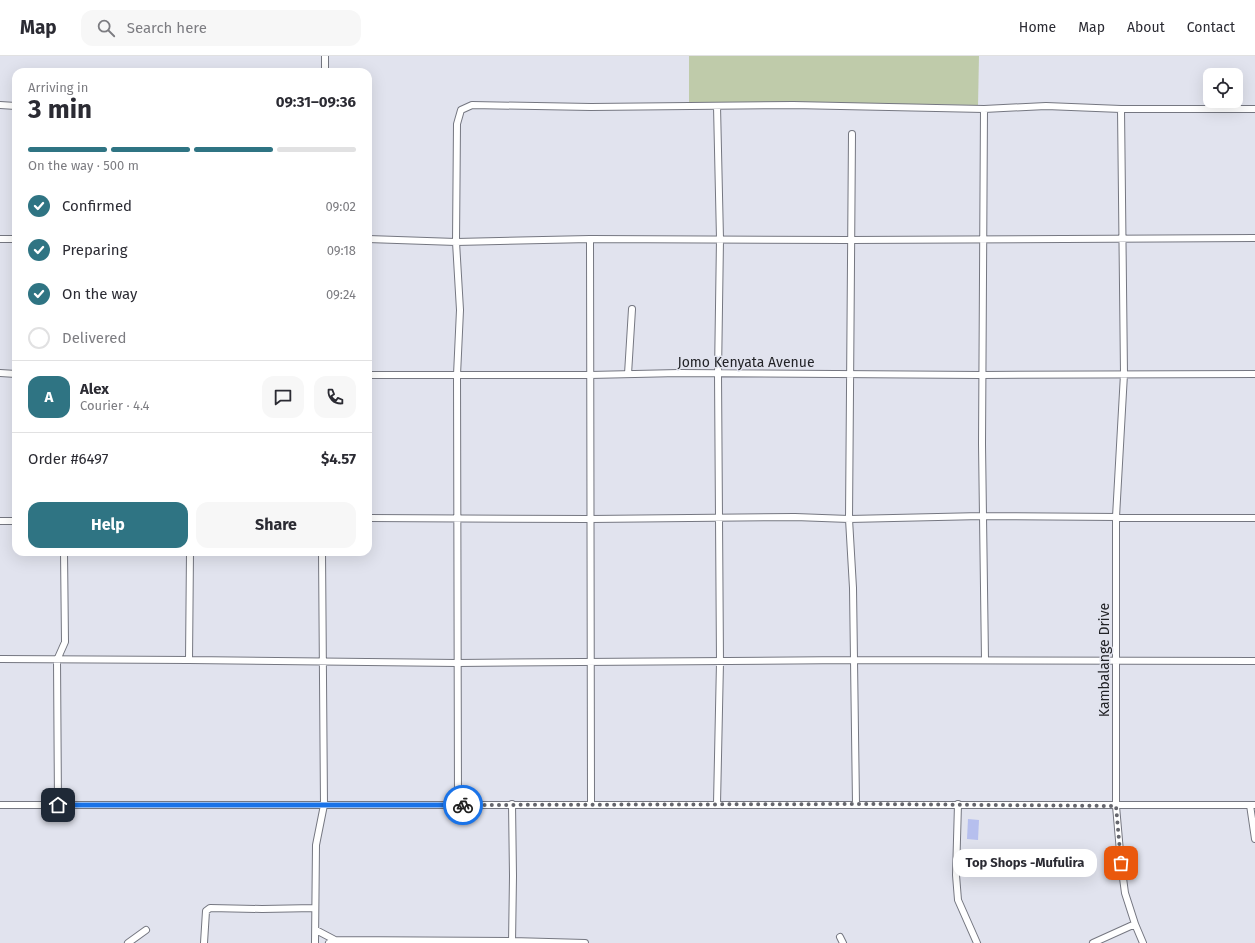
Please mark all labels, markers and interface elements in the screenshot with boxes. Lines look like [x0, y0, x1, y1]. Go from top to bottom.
search box [81, 10, 361, 46]
text: Map [20, 16, 57, 39]
icon: search [95, 17, 117, 39]
text: Search here [127, 19, 207, 37]
text: Home [1019, 19, 1056, 36]
text: Map [1078, 19, 1105, 36]
text: About [1127, 19, 1165, 36]
text: Contact [1187, 19, 1235, 36]
map controls [1203, 68, 1243, 108]
button: locate [1203, 68, 1243, 108]
text: Arriving in [28, 80, 88, 95]
text: 09:31–09:36 [276, 93, 356, 111]
text: 3 min [28, 94, 92, 125]
text: On the way · 500 m [28, 158, 139, 173]
icon: check [28, 195, 50, 217]
text: Confirmed [62, 197, 132, 215]
text: 09:02 [325, 199, 356, 214]
icon: check [28, 239, 50, 261]
text: Preparing [62, 241, 127, 259]
text: 09:18 [327, 243, 356, 258]
icon: check [28, 283, 50, 305]
text: On the way [62, 285, 137, 303]
text: 09:24 [326, 287, 356, 302]
text: Delivered [62, 329, 126, 347]
street label: Jomo Kenyata Avenue [677, 354, 815, 371]
button: chat [262, 376, 304, 418]
button: phone [314, 376, 356, 418]
text: Alex [80, 380, 109, 398]
text: A [45, 388, 53, 406]
text: Courier · 4.4 [80, 398, 150, 413]
text: Order #6497 [28, 450, 108, 468]
text: $4.57 [321, 450, 356, 468]
button: Help [28, 502, 188, 548]
button: Share [196, 502, 356, 548]
street label: Kambalange Drive [1096, 603, 1113, 717]
courier [443, 785, 483, 825]
pin [41, 788, 75, 822]
icon: home [47, 794, 69, 816]
icon: bike [452, 794, 474, 816]
pin [1104, 846, 1138, 880]
callout: Top Shops -Mufulira [953, 849, 1097, 877]
icon: bag [1110, 852, 1132, 874]
text: Top Shops -Mufulira [966, 855, 1084, 870]

